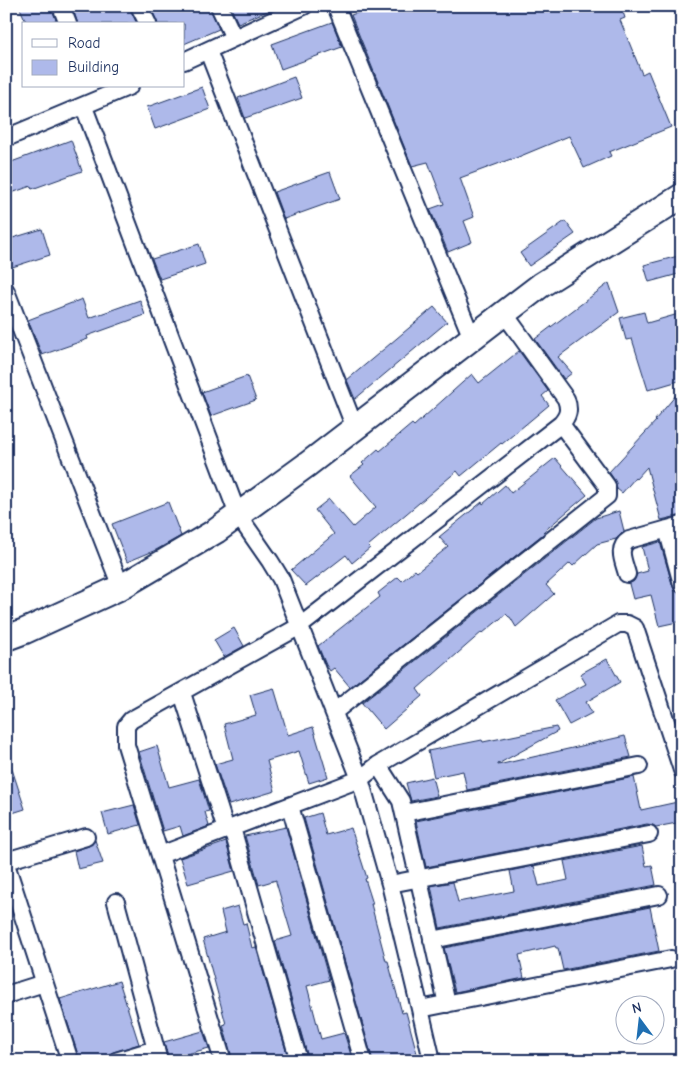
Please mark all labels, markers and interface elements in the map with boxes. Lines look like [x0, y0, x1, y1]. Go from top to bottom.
legend [22, 22, 185, 88]
text: Road [68, 34, 100, 52]
text: Building [68, 58, 119, 76]
north arrow [616, 994, 666, 1044]
text: N [630, 999, 643, 1017]

